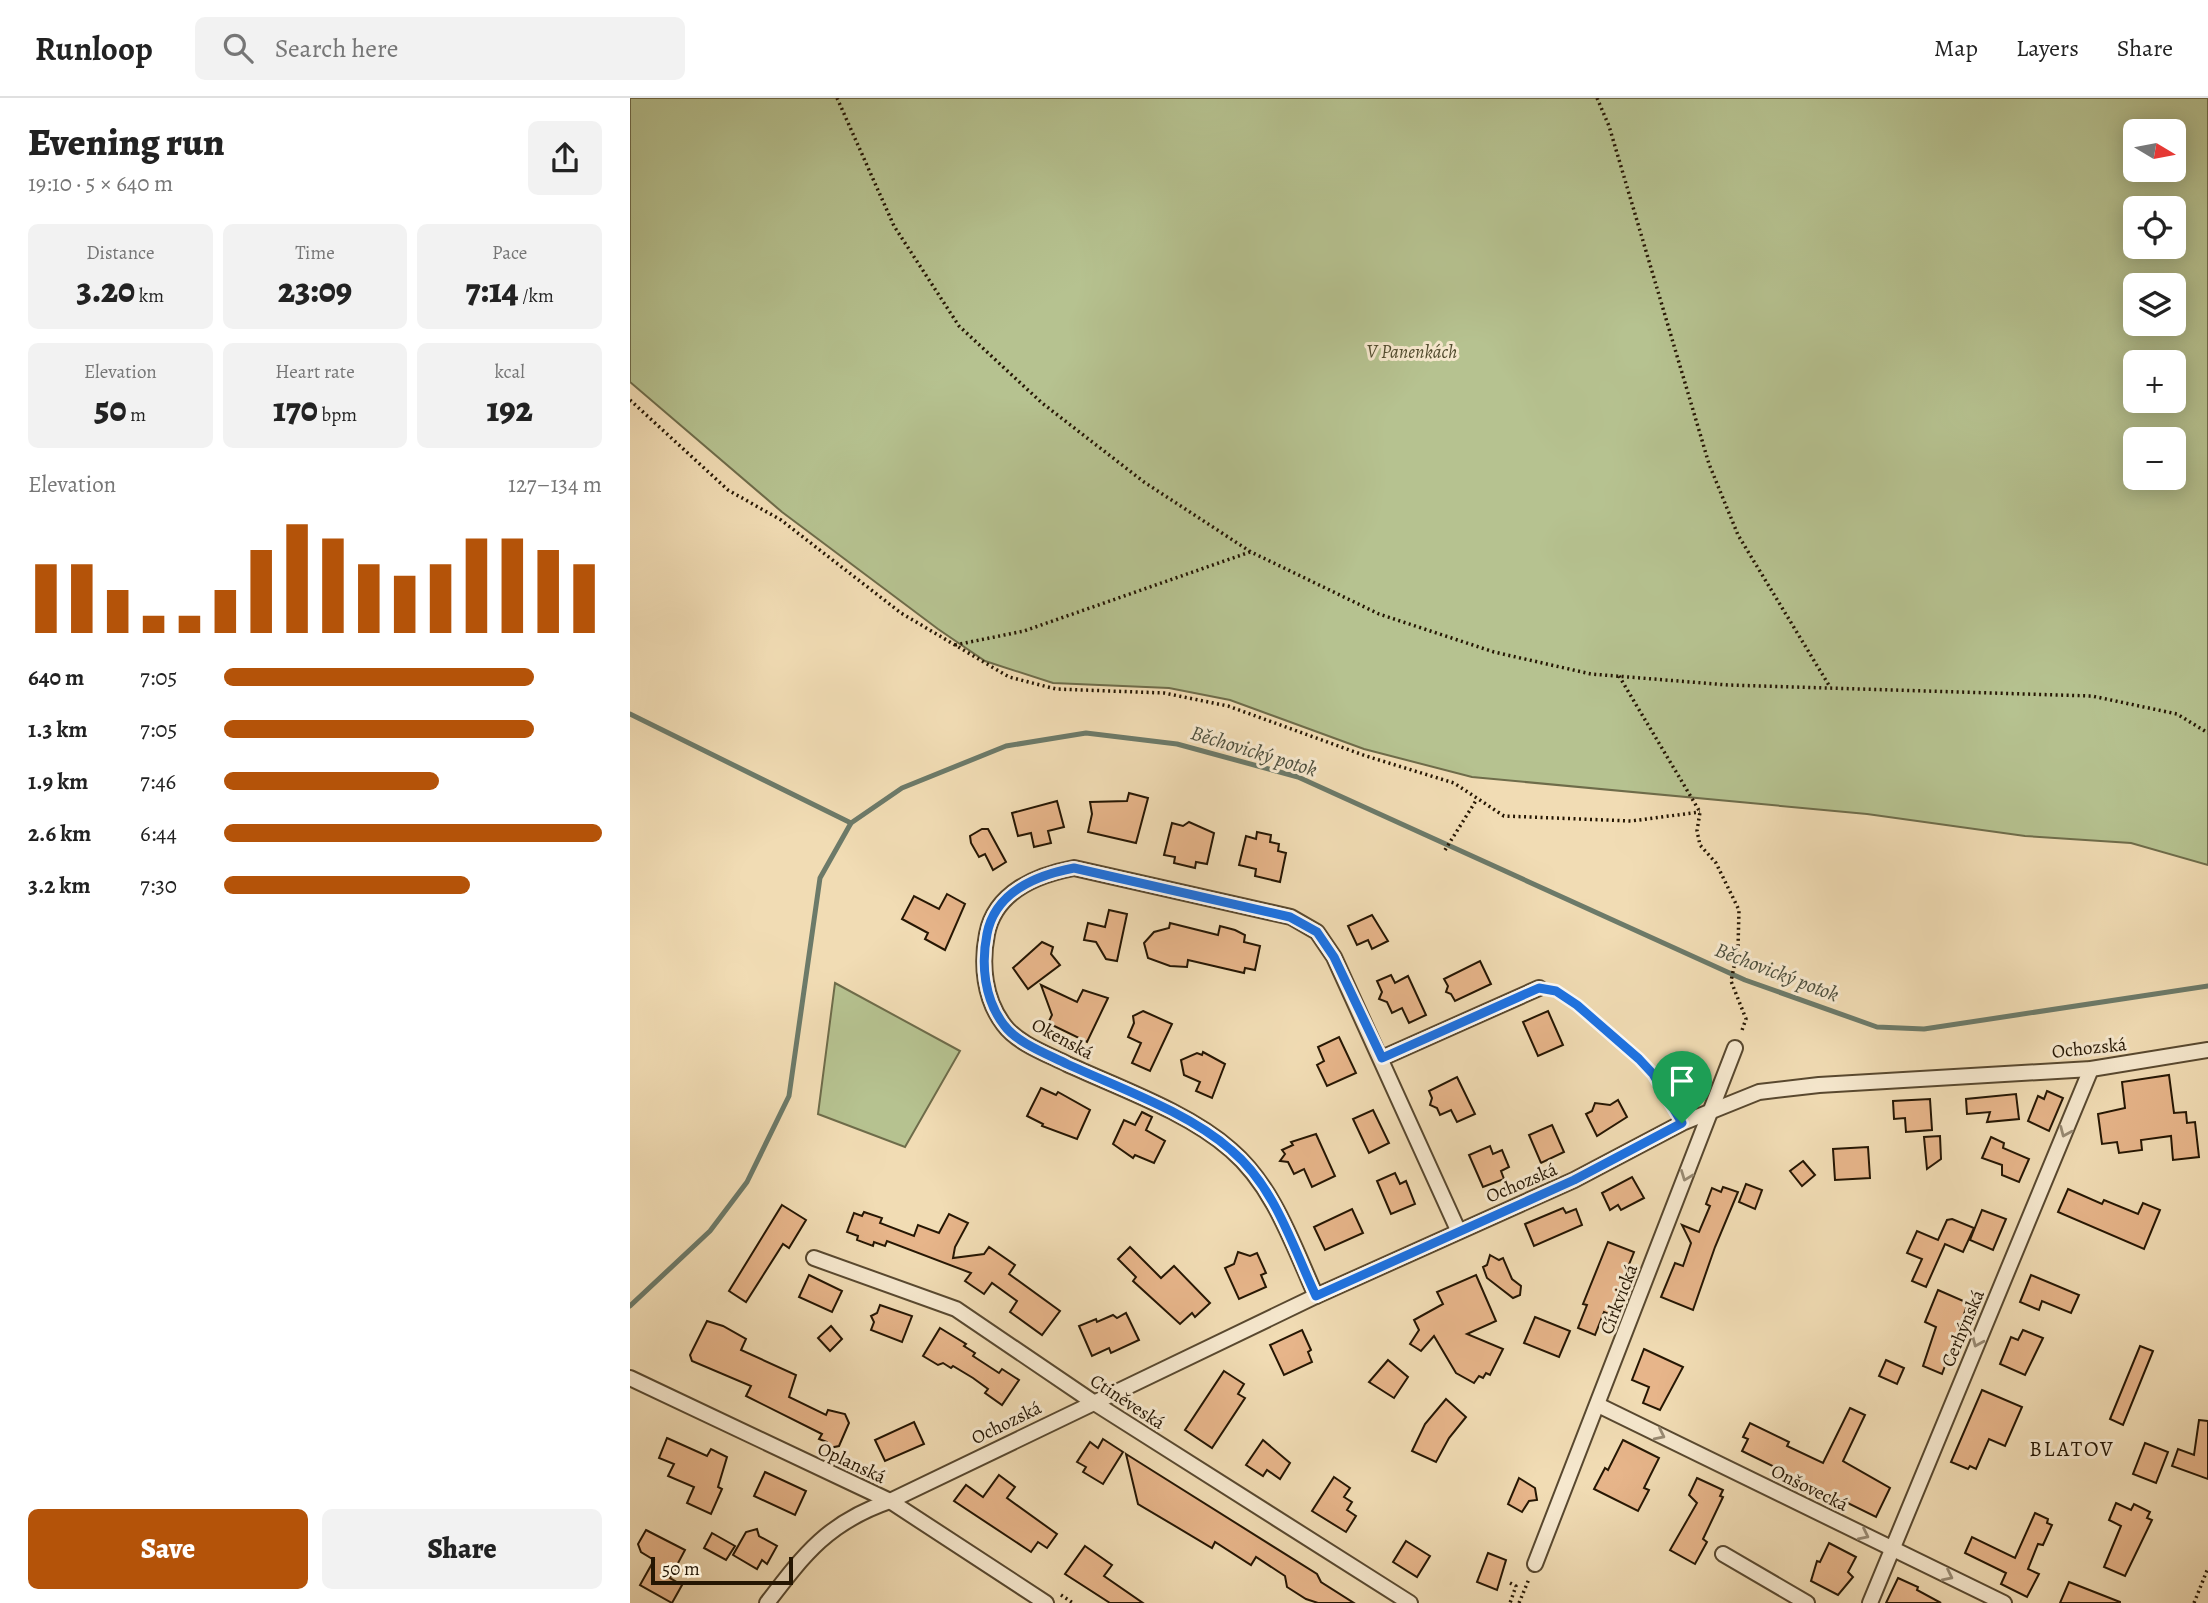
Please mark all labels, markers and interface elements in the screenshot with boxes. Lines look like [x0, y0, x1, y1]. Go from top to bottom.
search box [195, 17, 685, 80]
text: Runloop [35, 26, 153, 71]
icon: search [219, 29, 257, 67]
text: Search here [275, 31, 398, 66]
text: Map [1934, 32, 1978, 64]
text: Layers [2016, 32, 2079, 64]
text: Share [2117, 32, 2173, 64]
text: Evening run [28, 116, 225, 168]
north arrow [2123, 119, 2186, 182]
map controls [2123, 119, 2186, 490]
button: share [528, 121, 602, 195]
text: 19:10 · 5 × 640 m [28, 168, 173, 199]
button: locate [2123, 196, 2186, 259]
text: Distance [86, 240, 154, 266]
text: Time [295, 240, 335, 266]
text: Pace [492, 240, 527, 266]
text: 3.20 [77, 266, 135, 314]
text: 23:09 [278, 266, 352, 314]
text: 7:14 [466, 266, 519, 314]
button: layers [2123, 273, 2186, 336]
text: km [135, 283, 164, 309]
text: /km [519, 283, 554, 309]
park label: V Panenkách [1367, 339, 1457, 365]
button: + [2123, 350, 2186, 413]
text: Elevation [84, 359, 157, 385]
text: Heart rate [275, 359, 355, 385]
text: kcal [494, 359, 525, 385]
text: 50 [95, 385, 127, 433]
text: 170 [273, 385, 318, 433]
text: 192 [487, 385, 533, 433]
text: m [127, 402, 146, 428]
text: bpm [318, 402, 357, 428]
button: − [2123, 427, 2186, 490]
text: Elevation [28, 469, 116, 500]
text: 127–134 m [508, 469, 602, 500]
text: 640 m [28, 662, 84, 693]
text: 7:05 [140, 662, 177, 693]
text: 1.3 km [28, 714, 88, 745]
text: 7:05 [140, 714, 177, 745]
water label: Běchovický potok [1187, 719, 1321, 783]
text: 1.9 km [28, 766, 88, 797]
text: 7:46 [140, 766, 176, 797]
text: 2.6 km [28, 818, 91, 849]
text: 6:44 [140, 818, 177, 849]
text: 3.2 km [28, 870, 91, 901]
text: 7:30 [140, 870, 177, 901]
water label: Běchovický potok [1711, 936, 1843, 1008]
street label: Okenská [1027, 1012, 1098, 1066]
street label: Ochozská [2050, 1031, 2128, 1065]
pin [1652, 1051, 1712, 1123]
icon: arrive [1663, 1062, 1701, 1100]
one-way arrow [2059, 1125, 2073, 1137]
street label: Ochozská [1482, 1156, 1561, 1210]
one-way arrow [1680, 1169, 1694, 1181]
street label: Církvická [1594, 1260, 1644, 1338]
street label: Cerhýnská [1935, 1286, 1991, 1371]
one-way arrow [1972, 1335, 1986, 1347]
street label: Ctiněveská [1085, 1368, 1170, 1436]
street label: Ochozská [967, 1395, 1046, 1451]
one-way arrow [1653, 1427, 1665, 1441]
district label: BLATOV [2029, 1435, 2115, 1463]
street label: Oplanská [813, 1436, 890, 1490]
street label: Onšovecká [1767, 1458, 1853, 1518]
button: Save [28, 1509, 308, 1589]
button: Share [322, 1509, 602, 1589]
one-way arrow [1857, 1527, 1869, 1541]
scale bar [651, 1554, 793, 1586]
text: 50 m [662, 1556, 700, 1582]
one-way arrow [1941, 1567, 1953, 1581]

